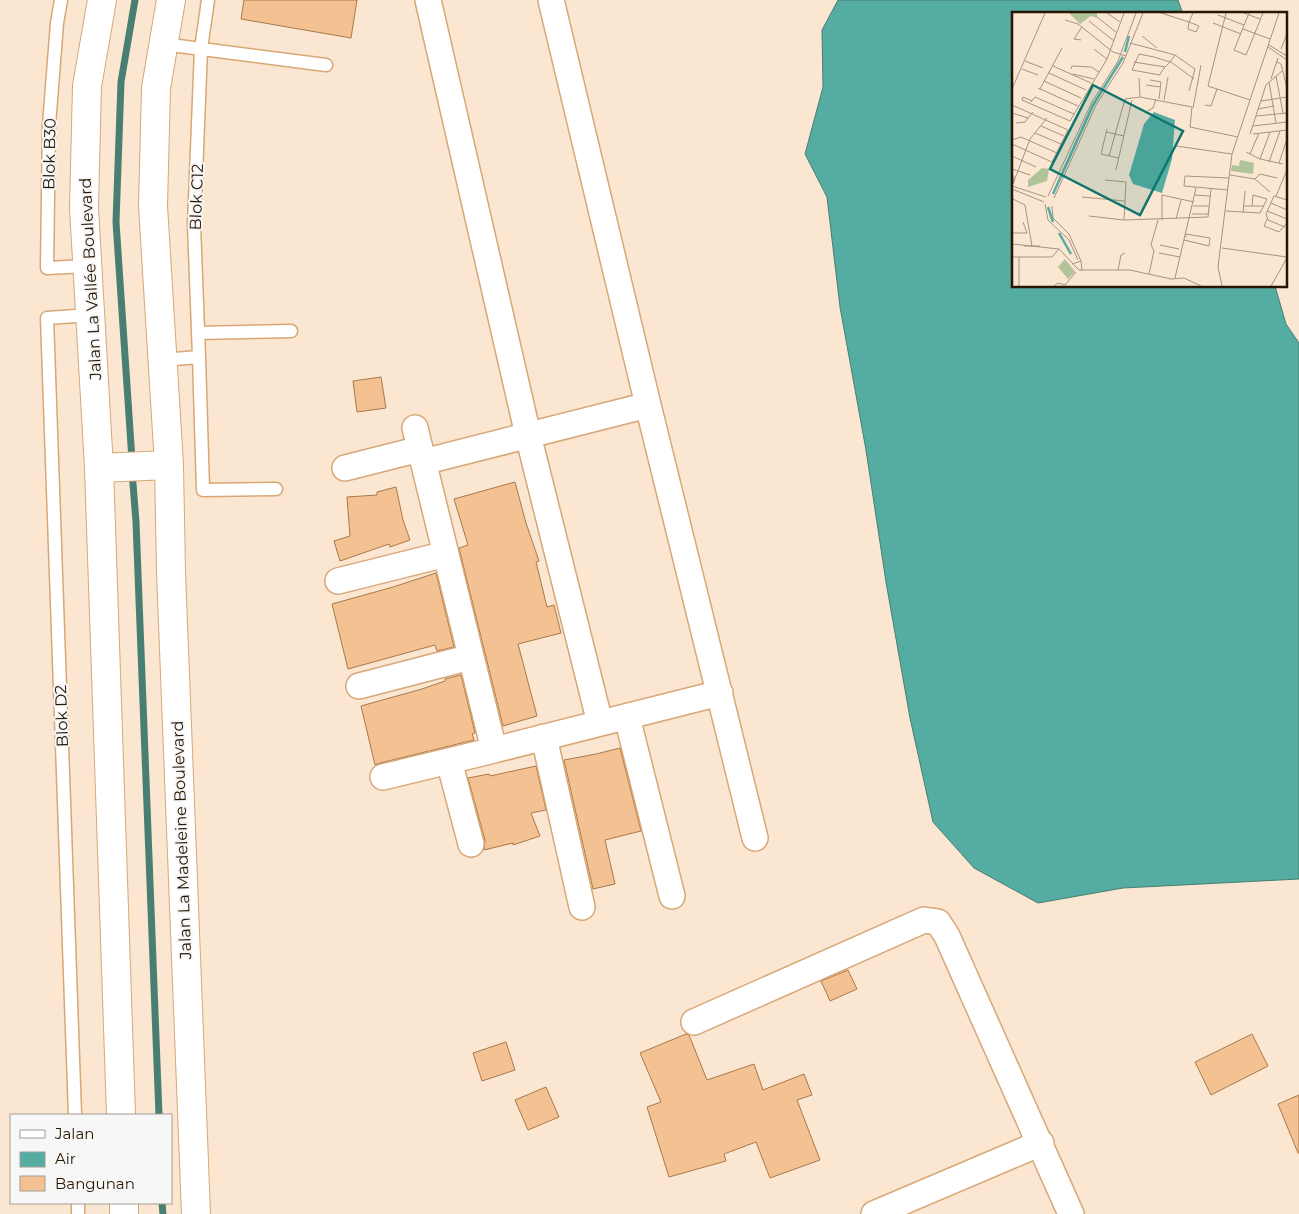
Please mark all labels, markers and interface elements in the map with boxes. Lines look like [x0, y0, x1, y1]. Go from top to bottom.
inset map [1012, 12, 1286, 288]
street label: Blok B30 [39, 118, 60, 190]
street label: Blok C12 [186, 163, 207, 231]
street label: Jalan La Vallée Boulevard [76, 177, 105, 382]
street label: Blok D2 [51, 685, 72, 747]
street label: Jalan La Madeleine Boulevard [168, 720, 195, 961]
legend [10, 1114, 172, 1204]
text: Jalan [54, 1124, 94, 1143]
text: Air [55, 1149, 76, 1168]
text: Bangunan [55, 1174, 135, 1193]

